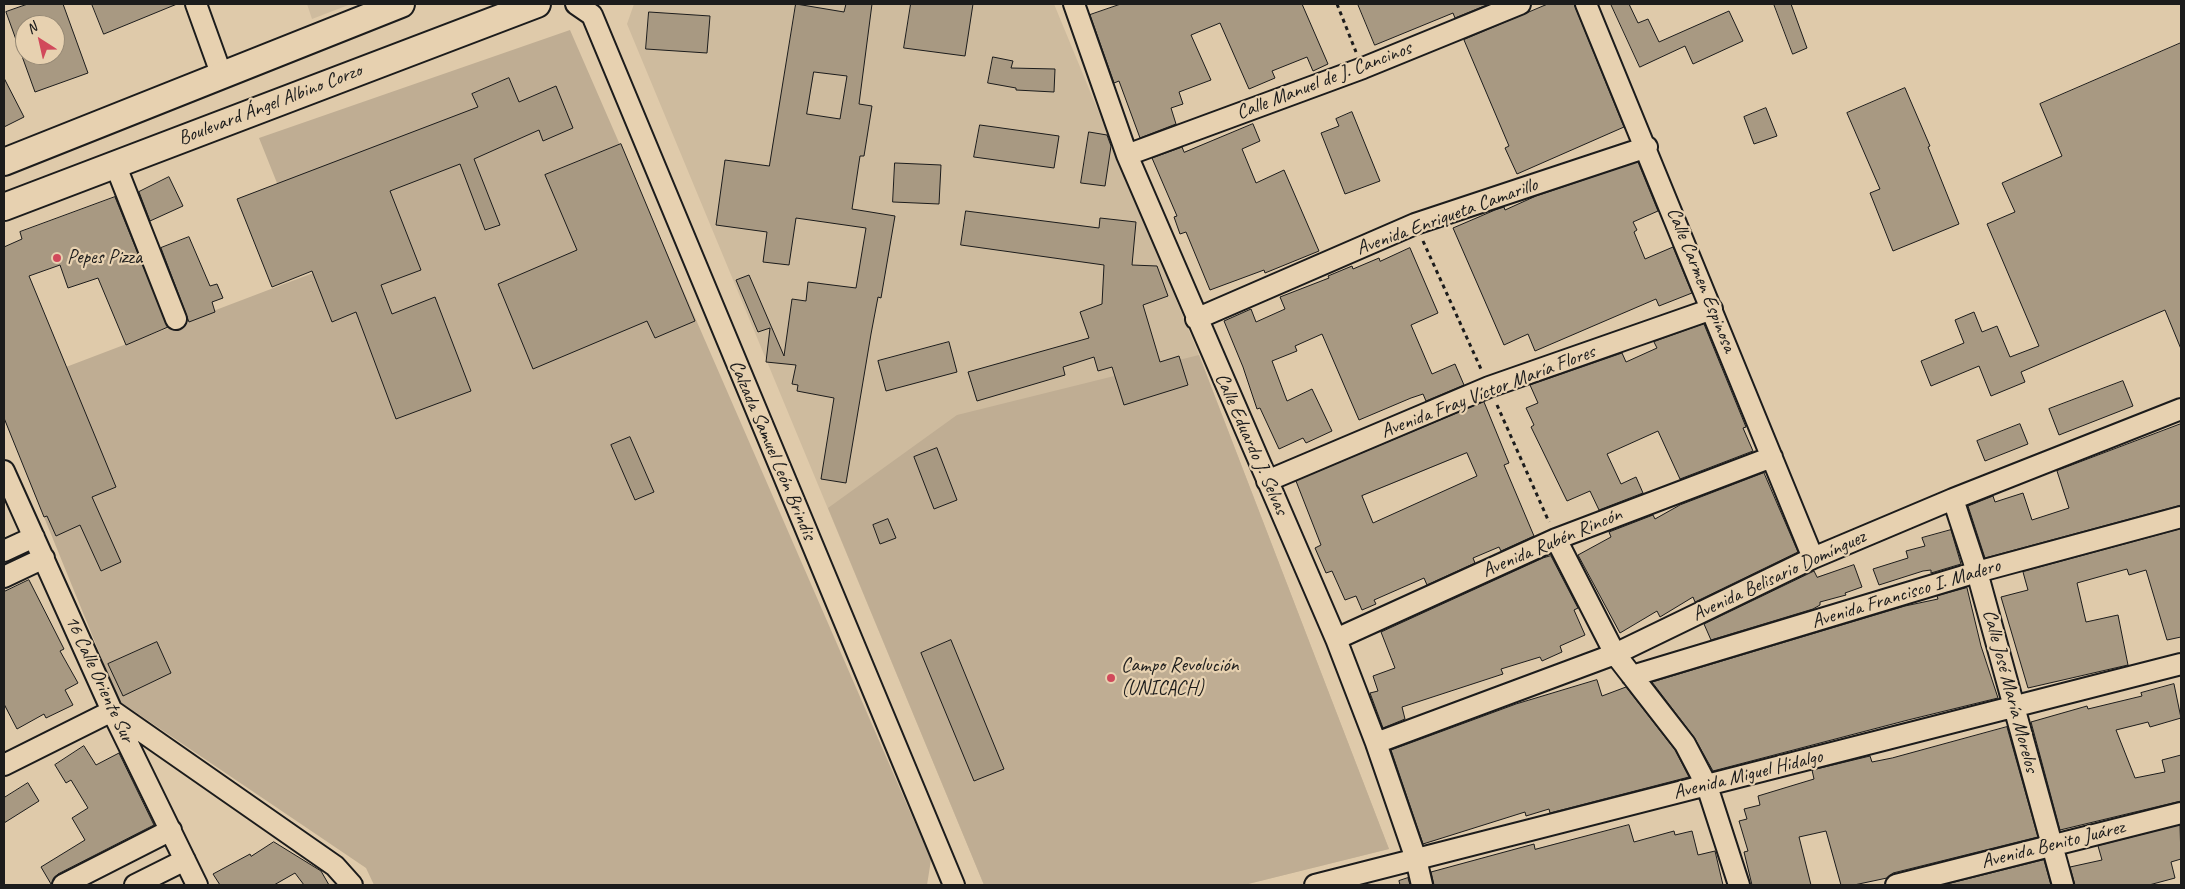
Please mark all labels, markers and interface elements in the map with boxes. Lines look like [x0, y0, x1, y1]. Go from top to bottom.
north arrow [15, 15, 65, 65]
text: N [23, 19, 40, 38]
street label: Calle Manuel de J. Cancinos [1233, 37, 1415, 125]
street label: Boulevard Ángel Albino Corzo [175, 59, 365, 151]
street label: Avenida Enriqueta Camarillo [1353, 173, 1541, 261]
street label: Calle Carmen Espinosa [1661, 204, 1741, 356]
place label: Pepes Pizza [67, 246, 142, 270]
marker: Pepes Pizza [51, 252, 63, 264]
street label: Avenida Fray Víctor María Flores [1377, 340, 1599, 444]
street label: Calzada Samuel León Brindis [723, 356, 821, 544]
street label: Calle Eduardo J. Selvas [1209, 369, 1293, 519]
street label: Avenida Rubén Rincón [1478, 503, 1626, 583]
street label: Avenida Belisario Domínguez [1688, 525, 1870, 627]
street label: Avenida Francisco I. Madero [1809, 554, 2003, 634]
street label: Calle José María Morelos [1977, 607, 2043, 775]
street label: 16 Calle Oriente Sur [59, 612, 139, 746]
place label: Campo Revolución (UNICACH) [1121, 654, 1239, 701]
marker: Campo Revolución (UNICACH) [1105, 672, 1117, 684]
street label: Avenida Miguel Hidalgo [1671, 745, 1825, 805]
street label: Avenida Benito Juárez [1979, 816, 2127, 874]

